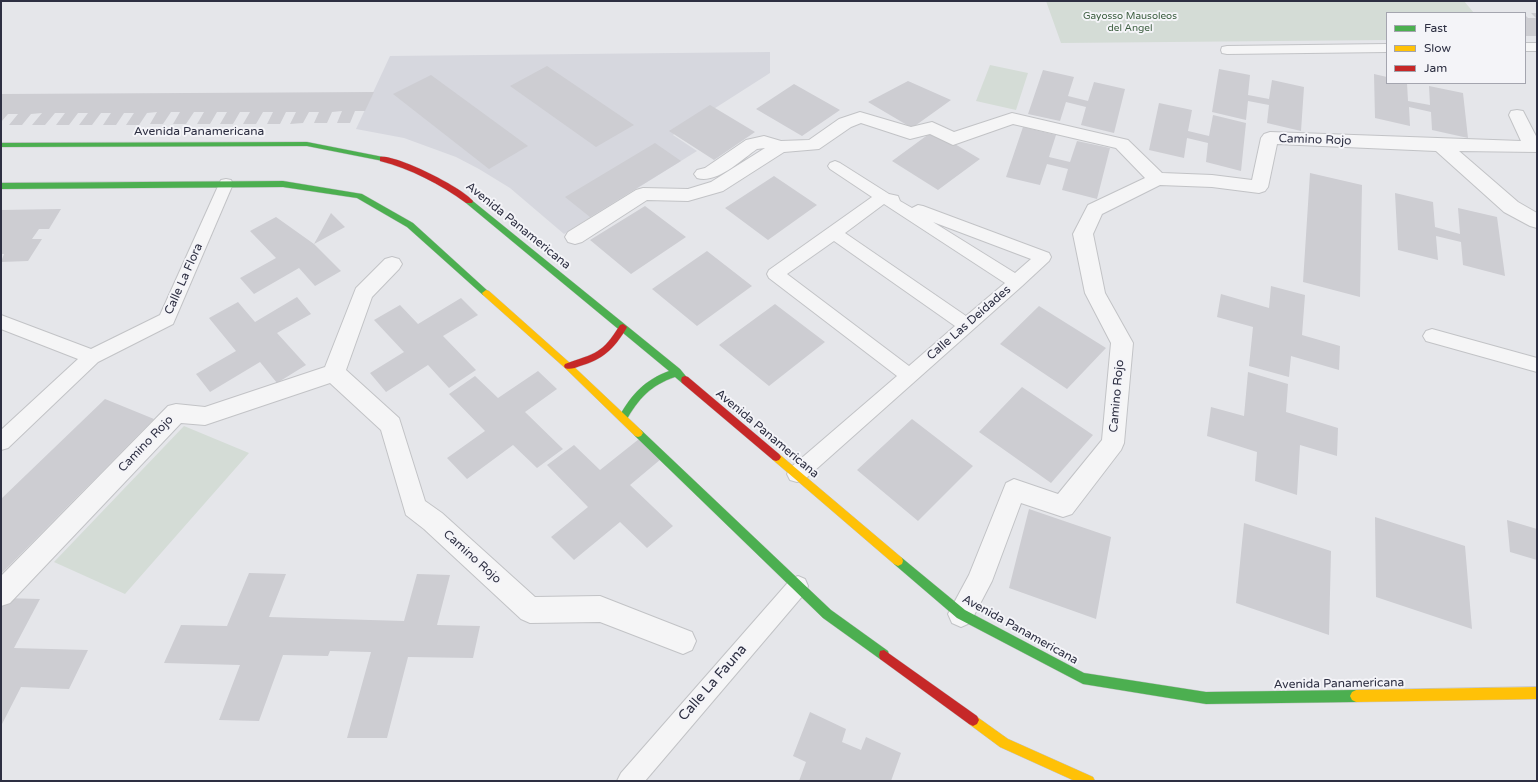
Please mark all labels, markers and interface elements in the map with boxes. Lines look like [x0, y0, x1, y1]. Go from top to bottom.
park label: Gayosso Mausoleos del Angel [1083, 10, 1177, 34]
legend [1386, 12, 1526, 84]
text: Fast [1424, 21, 1447, 35]
text: Slow [1424, 41, 1451, 55]
text: Jam [1424, 61, 1447, 75]
street label: Avenida Panamericana [134, 125, 264, 139]
street label: Camino Rojo [1278, 132, 1352, 148]
street label: Avenida Panamericana [463, 179, 573, 273]
street label: Calle La Flora [162, 241, 206, 317]
street label: Calle Las Deidades [924, 283, 1014, 363]
street label: Camino Rojo [1107, 359, 1127, 433]
street label: Avenida Panamericana [712, 387, 822, 481]
street label: Camino Rojo [115, 413, 177, 475]
street label: Camino Rojo [440, 527, 504, 587]
street label: Avenida Panamericana [959, 592, 1081, 668]
street label: Calle La Fauna [675, 641, 751, 725]
street label: Avenida Panamericana [1274, 676, 1404, 692]

